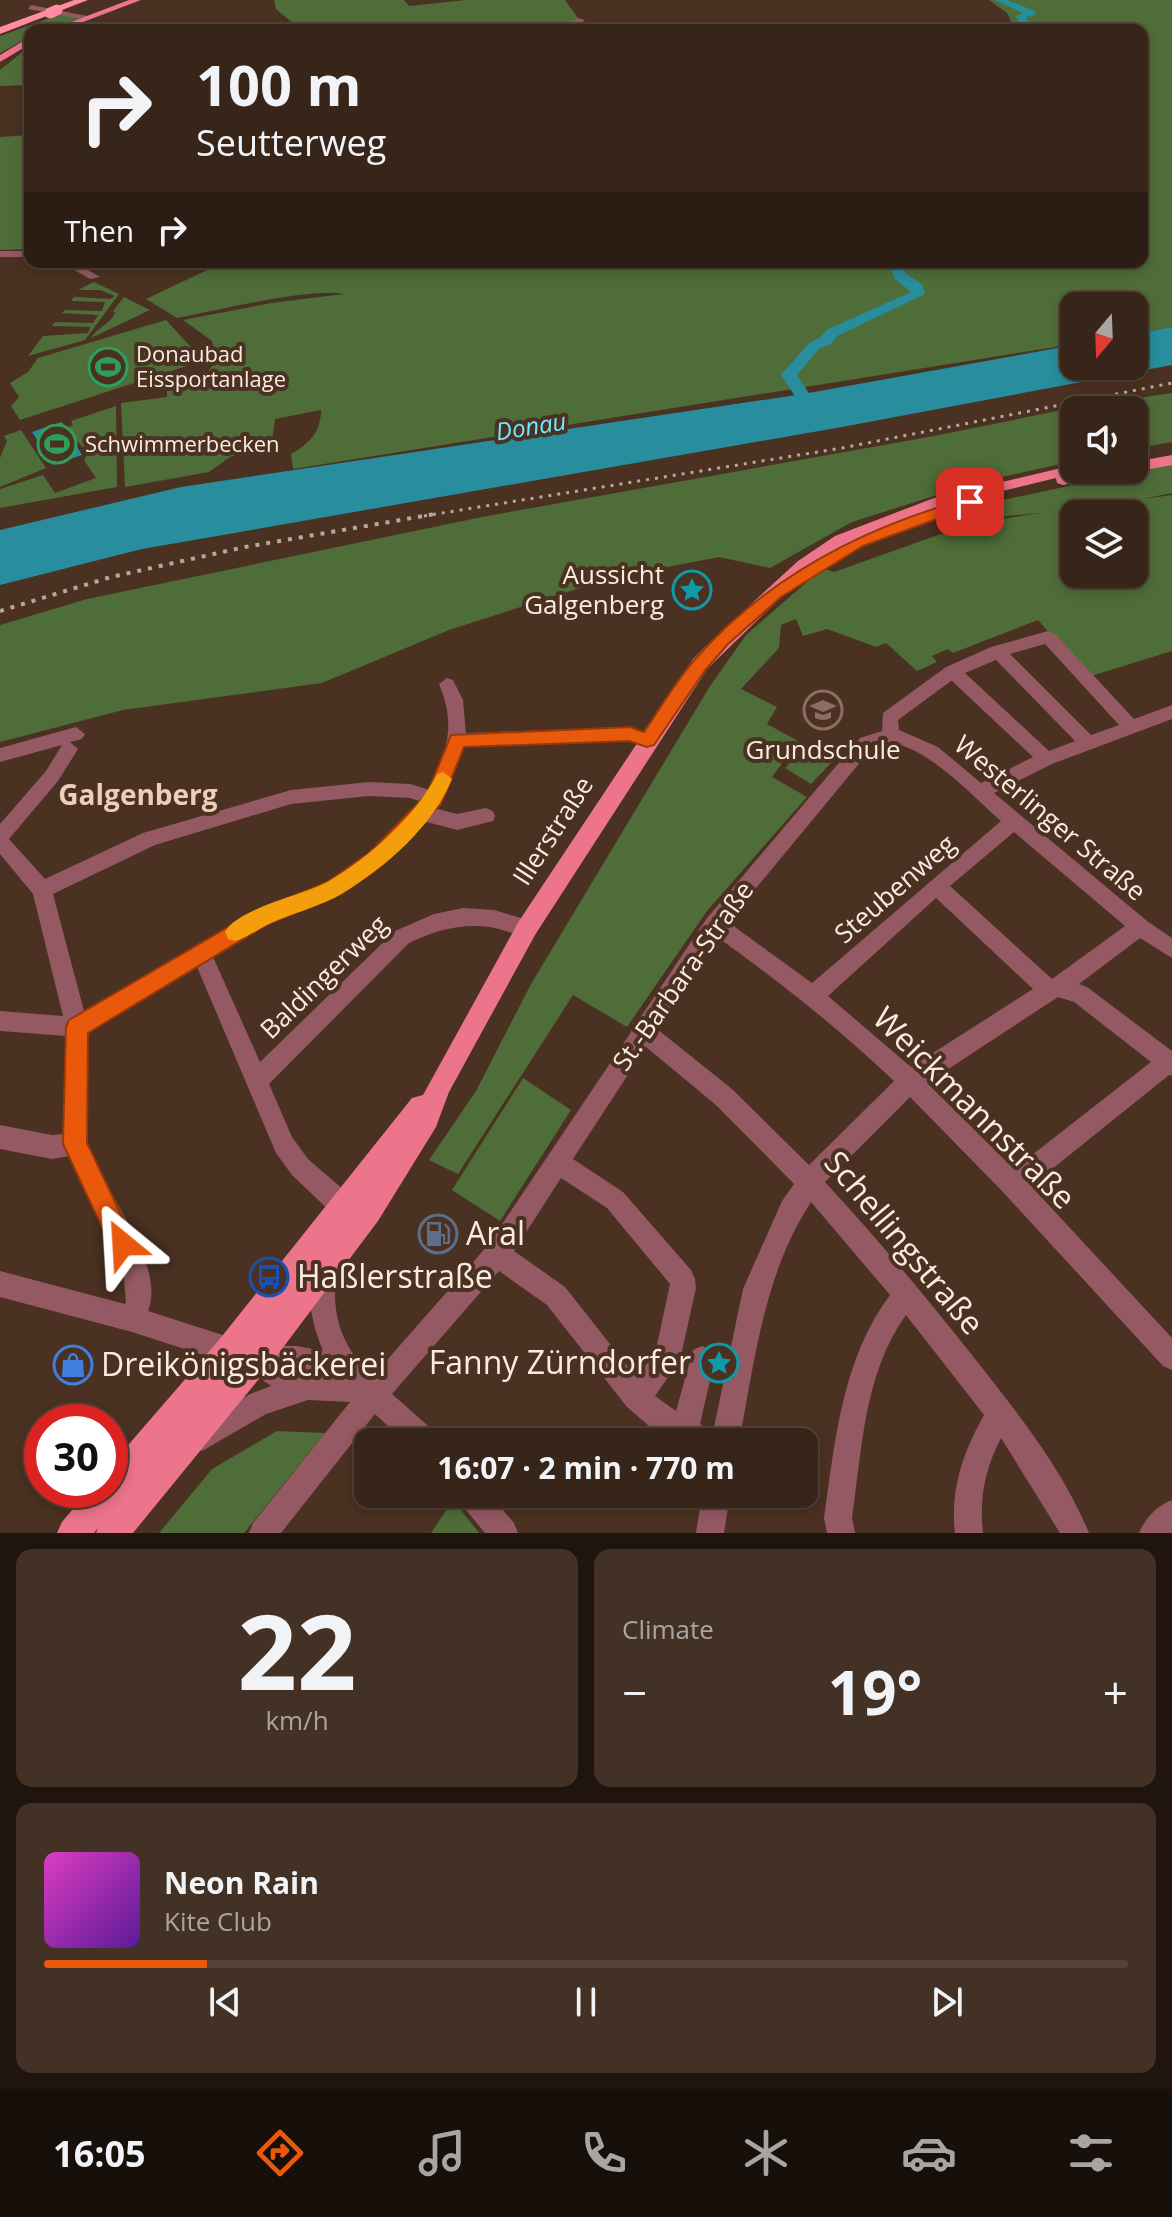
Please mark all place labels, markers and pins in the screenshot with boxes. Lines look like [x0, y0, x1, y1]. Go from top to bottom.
place label: Donaubad Eissportanlage [136, 338, 286, 393]
sports icon: Donaubad Eissportanlage [87, 346, 129, 388]
sports icon: Schwimmerbecken [36, 423, 78, 465]
place label: Schwimmerbecken [85, 428, 280, 458]
pin [936, 468, 1004, 536]
place label: Aussicht Galgenberg [524, 556, 664, 622]
place icon: Aussicht Galgenberg [671, 569, 713, 611]
school or university icon: Grundschule [802, 689, 844, 731]
place label: Grundschule [745, 731, 901, 767]
place label: Aral [466, 1211, 525, 1254]
fuel station icon: Aral [417, 1213, 459, 1255]
place label: Haßlerstraße [297, 1254, 493, 1297]
bus stop icon: Haßlerstraße [248, 1256, 290, 1298]
place label: Fanny Zürndorfer [429, 1340, 691, 1383]
place label: Dreikönigsbäckerei [101, 1342, 386, 1385]
place icon: Fanny Zürndorfer [698, 1342, 740, 1384]
shop icon: Dreikönigsbäckerei [52, 1344, 94, 1386]

